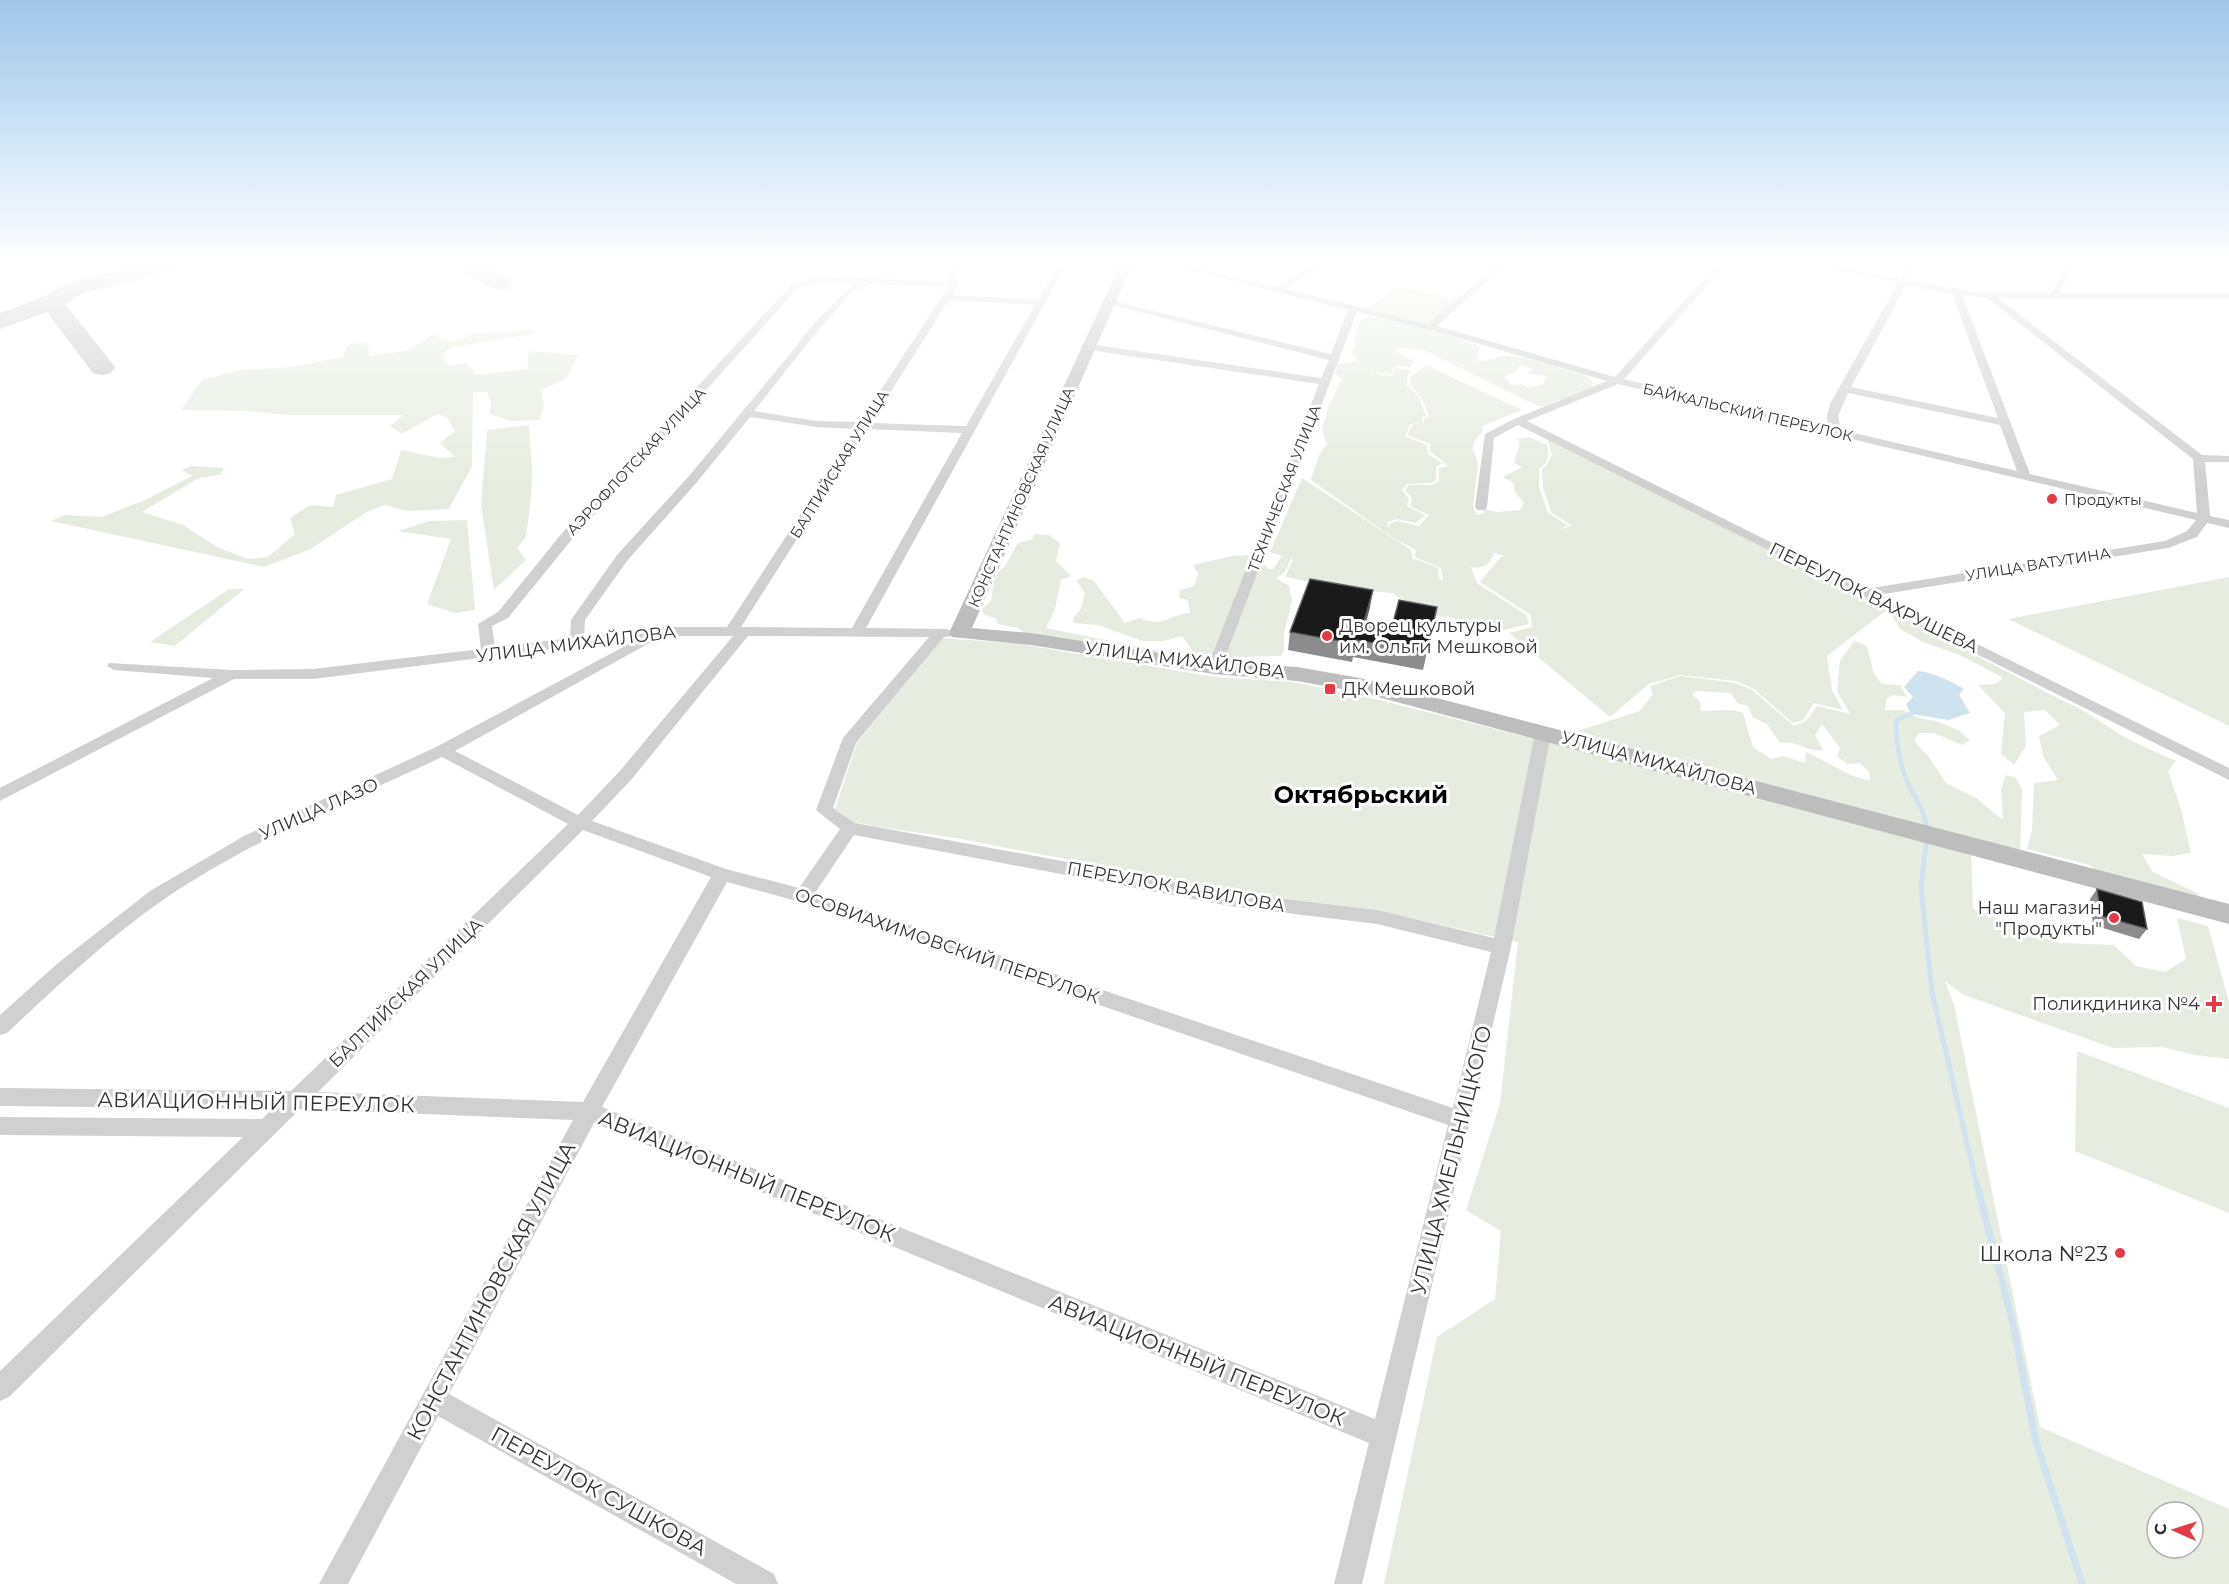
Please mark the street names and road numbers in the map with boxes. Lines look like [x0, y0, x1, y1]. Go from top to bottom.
street label: БАЙКАЛЬСКИЙ ПЕРЕУЛОК [1641, 379, 1855, 446]
street label: АЭРОФЛОТСКАЯ УЛИЦА [562, 383, 710, 539]
street label: КОНСТАНТИНОВСКАЯ УЛИЦА [964, 384, 1078, 610]
street label: БАЛТИЙСКАЯ УЛИЦА [786, 386, 892, 542]
street label: ТЕХНИЧЕСКАЯ УЛИЦА [1243, 402, 1325, 574]
street label: ПЕРЕУЛОК ВАХРУШЕВА [1766, 538, 1983, 659]
street label: УЛИЦА ВАТУТИНА [1964, 543, 2112, 585]
street label: УЛИЦА МИХАЙЛОВА [475, 621, 678, 667]
street label: УЛИЦА МИХАЙЛОВА [1084, 637, 1287, 683]
street label: УЛИЦА МИХАЙЛОВА [1559, 726, 1759, 800]
street label: УЛИЦА ЛАЗО [256, 773, 382, 845]
street label: ПЕРЕУЛОК ВАВИЛОВА [1065, 857, 1287, 917]
street label: ОСОВИАХИМОВСКИЙ ПЕРЕУЛОК [792, 883, 1103, 1009]
street label: БАЛТИЙСКАЯ УЛИЦА [324, 913, 488, 1072]
street label: УЛИЦА ХМЕЛЬНИЦКОГО [1405, 1023, 1497, 1297]
street label: АВИАЦИОННЫЙ ПЕРЕУЛОК [97, 1087, 415, 1117]
street label: АВИАЦИОННЫЙ ПЕРЕУЛОК [595, 1105, 899, 1247]
street label: КОНСТАНТИНОВСКАЯ УЛИЦА [401, 1137, 581, 1445]
street label: АВИАЦИОННЫЙ ПЕРЕУЛОК [1045, 1289, 1349, 1431]
street label: ПЕРЕУЛОК СУШКОВА [487, 1421, 712, 1561]

